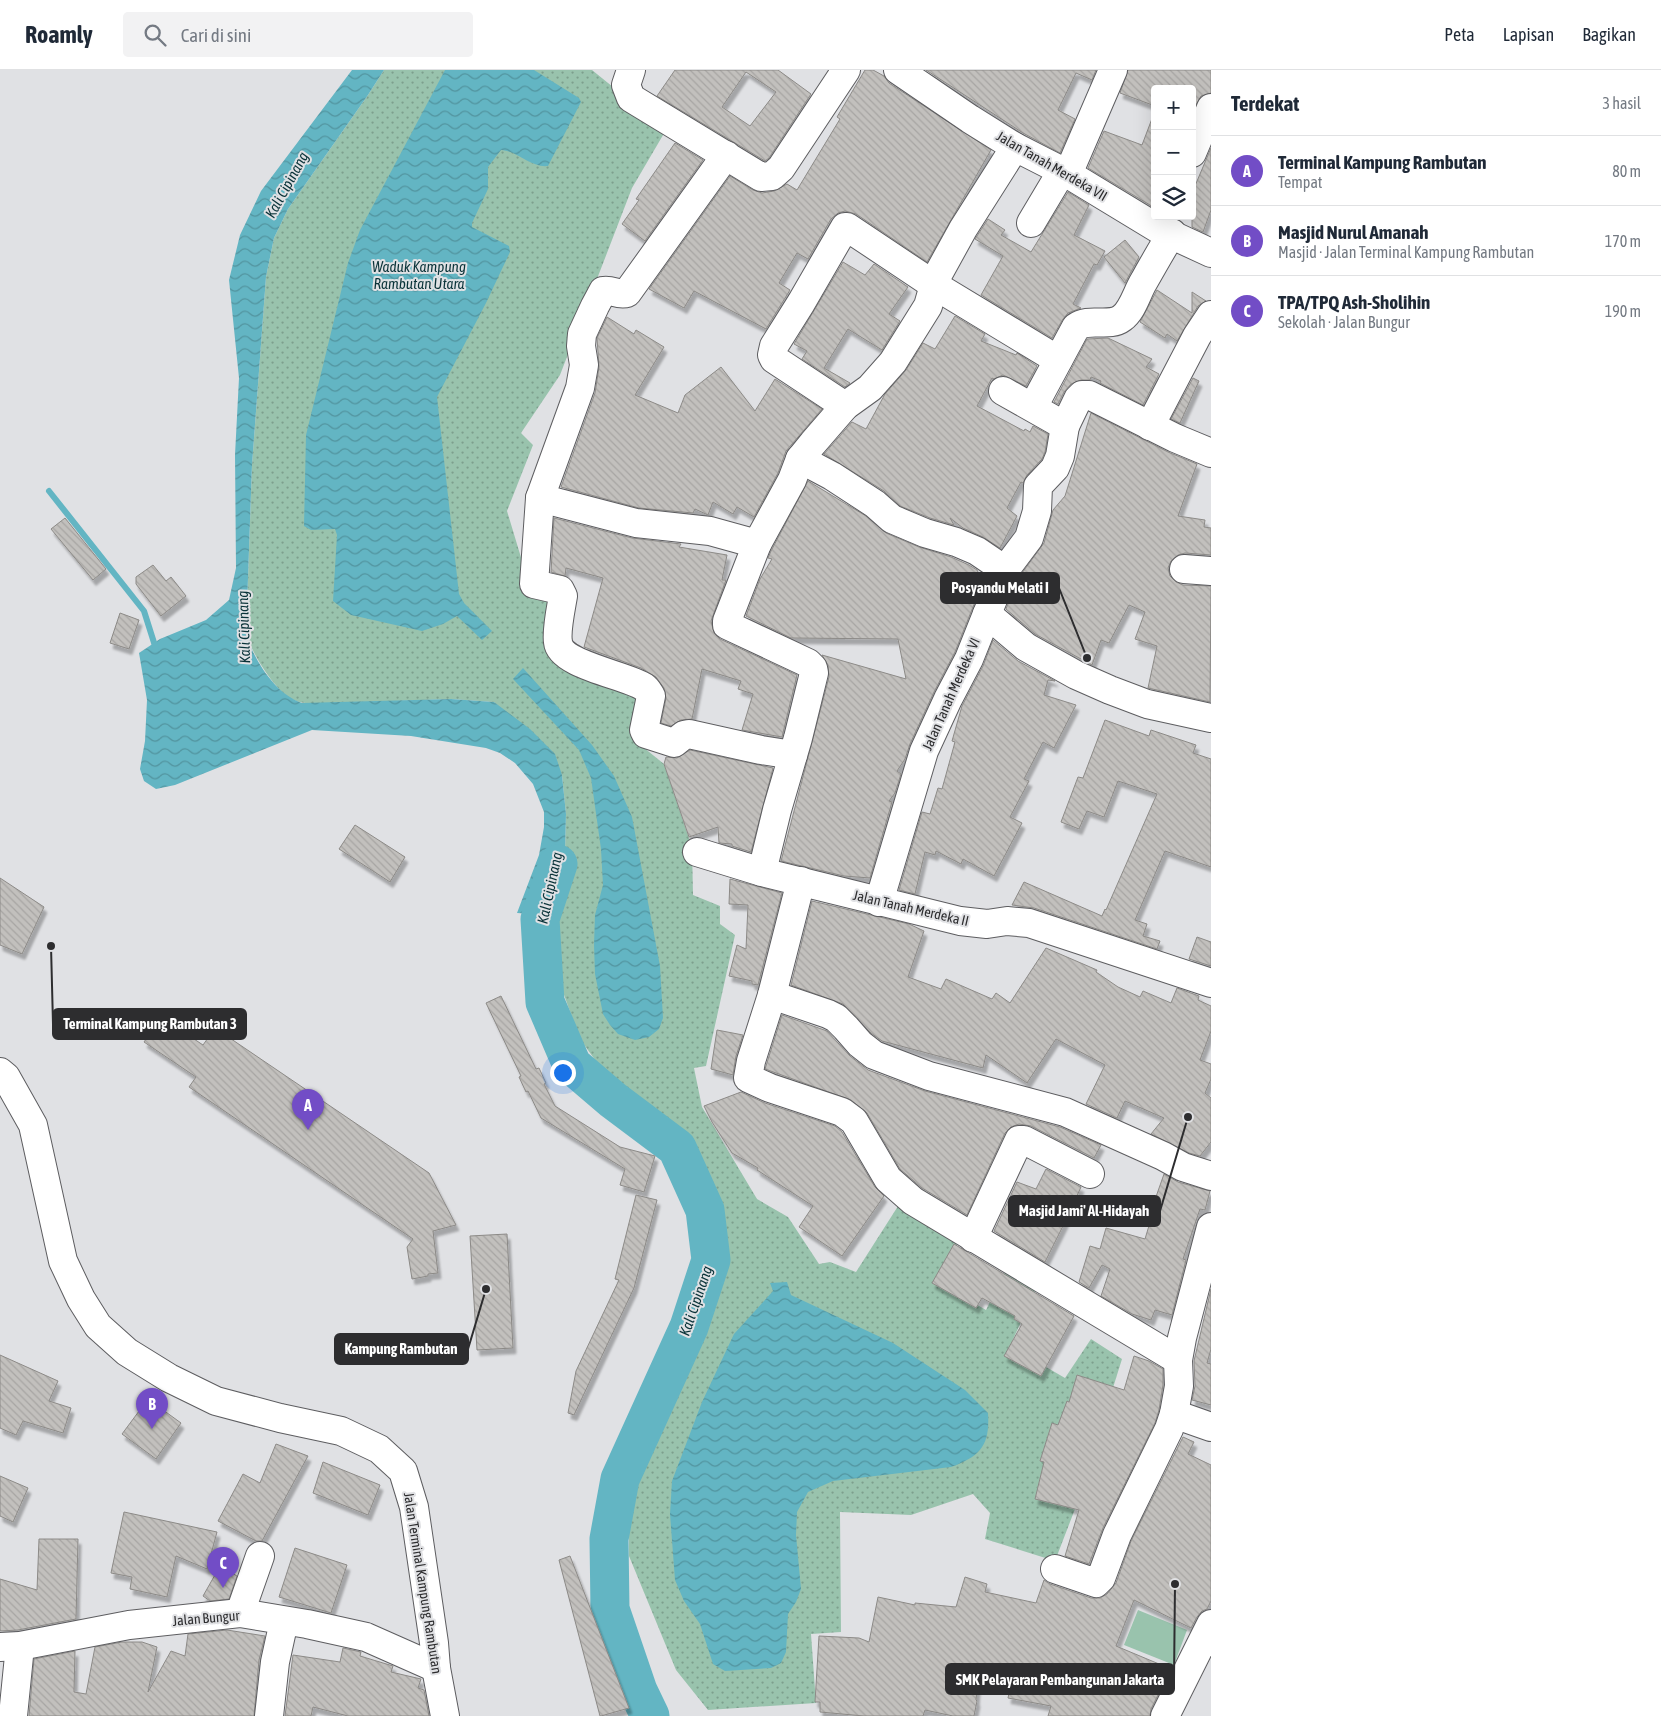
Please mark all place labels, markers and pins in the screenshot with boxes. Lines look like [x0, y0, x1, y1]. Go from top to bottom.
callout: Posyandu Melati I [941, 573, 1059, 603]
callout: Terminal Kampung Rambutan 3 [53, 1009, 246, 1039]
pin: A [292, 1089, 324, 1130]
callout: Masjid Jami' Al-Hidayah [1009, 1196, 1160, 1226]
callout: Kampung Rambutan [335, 1334, 468, 1364]
pin: B [136, 1388, 168, 1429]
pin: C [207, 1547, 239, 1588]
callout: SMK Pelayaran Pembangunan Jakarta [946, 1664, 1174, 1694]

